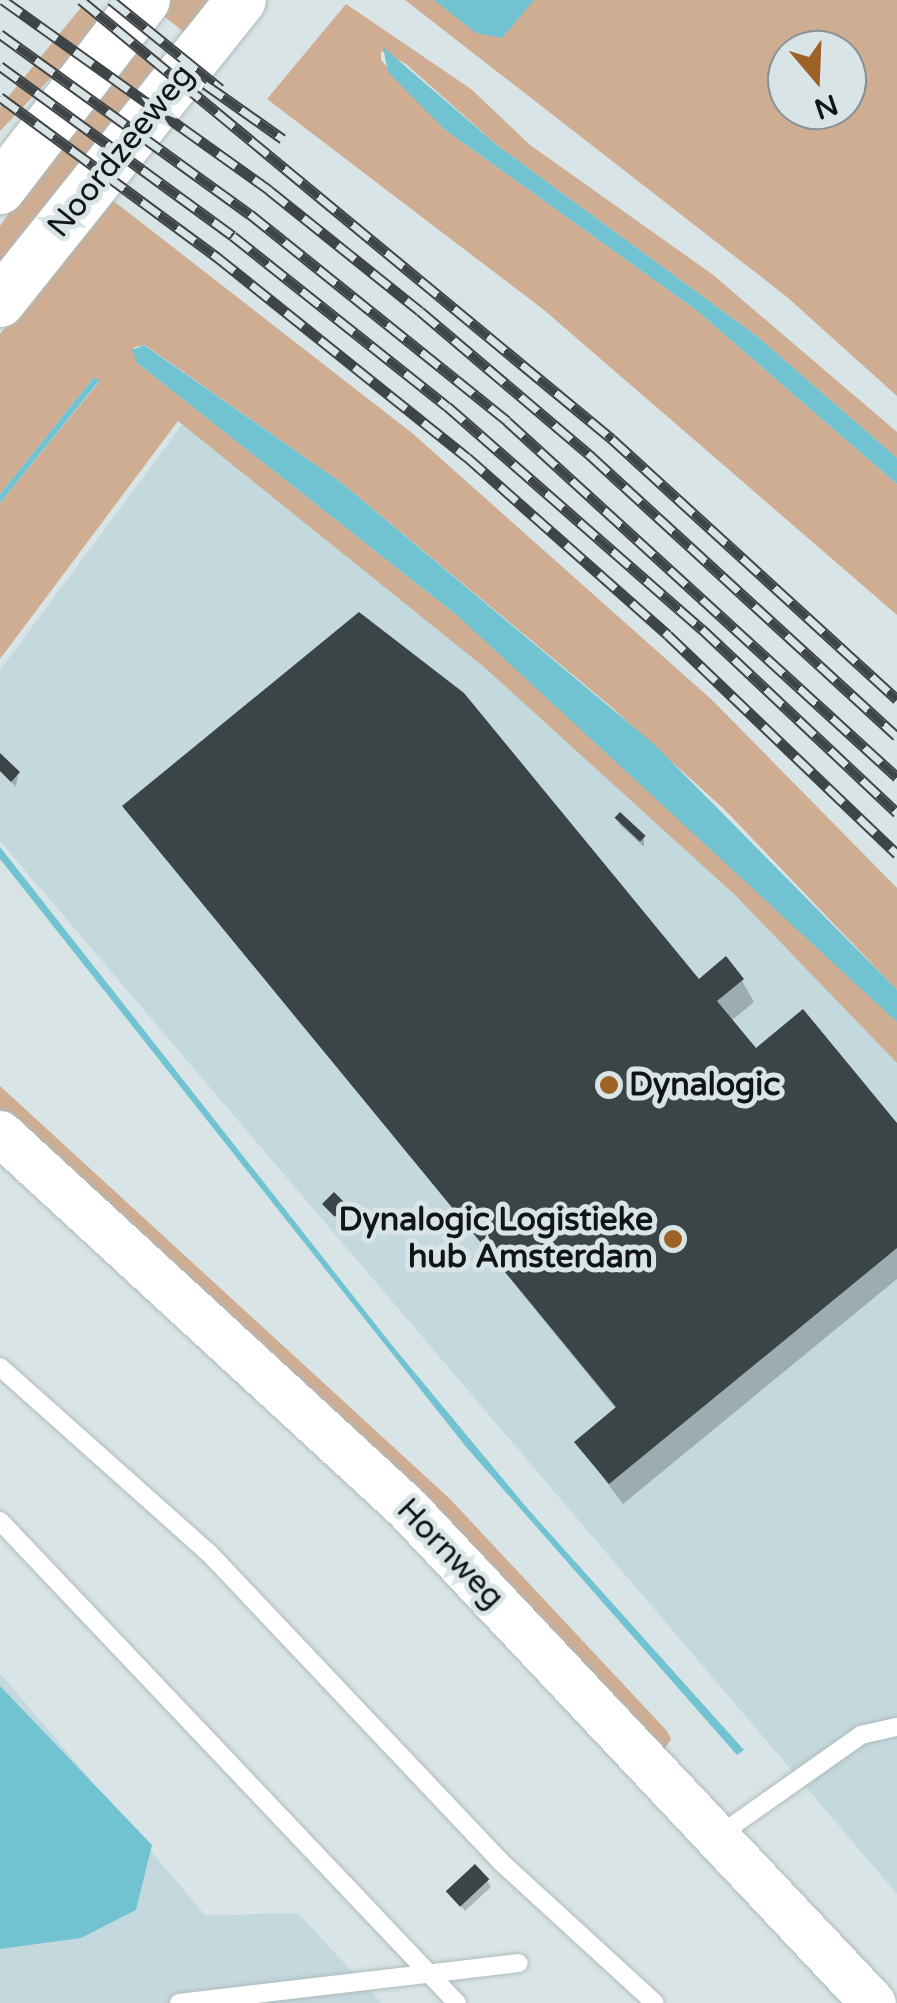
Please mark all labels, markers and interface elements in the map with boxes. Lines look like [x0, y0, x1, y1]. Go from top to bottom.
north arrow [767, 30, 867, 130]
street label: Noordzeeweg [40, 57, 202, 245]
text: N [810, 87, 842, 126]
place label: Dynalogic [629, 1066, 780, 1104]
marker: Dynalogic [598, 1074, 620, 1096]
place label: Dynalogic Logistieke hub Amsterdam [339, 1202, 653, 1277]
marker: Dynalogic Logistieke hub Amsterdam [662, 1228, 684, 1250]
street label: Hornweg [388, 1491, 512, 1617]

